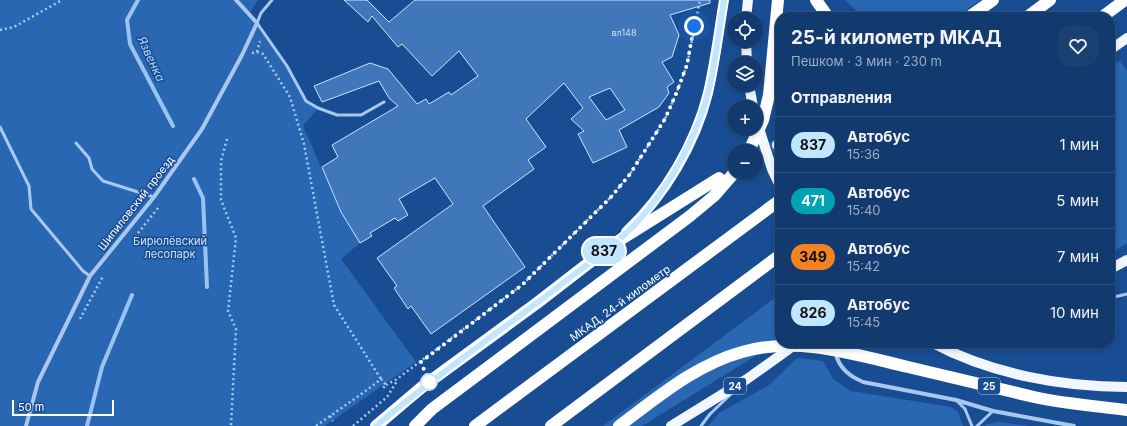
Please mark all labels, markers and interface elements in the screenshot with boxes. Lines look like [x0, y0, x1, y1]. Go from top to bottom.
map controls [727, 12, 763, 180]
button: locate [727, 12, 763, 48]
your location [684, 16, 704, 36]
button: heart [1057, 25, 1099, 67]
text: 25-й километр МКАД [791, 26, 1001, 49]
house number: вл148 [612, 27, 637, 38]
water label: Язвенка [134, 33, 168, 84]
text: Пешком · 3 мин · 230 m [791, 53, 942, 69]
button: layers [727, 56, 763, 92]
text: Отправления [791, 88, 892, 107]
button: + [727, 100, 763, 136]
text: Автобус [847, 127, 910, 146]
text: 1 мин [1059, 135, 1099, 154]
text: 837 [800, 136, 826, 153]
button: − [727, 144, 763, 180]
text: 15:36 [847, 146, 880, 162]
street label: Шипиловский проезд [95, 153, 177, 253]
text: Автобус [847, 183, 910, 202]
text: 5 мин [1056, 191, 1099, 210]
text: 471 [801, 192, 825, 209]
text: 15:40 [847, 202, 881, 218]
park label: Бирюлёвский лесопарк [133, 234, 207, 261]
line badge: 837 [581, 238, 627, 264]
text: Автобус [847, 239, 910, 258]
text: 837 [591, 242, 617, 259]
text: 7 мин [1057, 247, 1099, 266]
text: 349 [799, 248, 827, 265]
text: 15:42 [847, 258, 880, 274]
street label: МКАД, 24-й километр [567, 262, 673, 344]
text: Автобус [847, 295, 910, 314]
text: 10 мин [1050, 303, 1099, 322]
text: 826 [799, 304, 827, 321]
text: 15:45 [847, 314, 880, 330]
unlabelled marker [420, 373, 438, 391]
road number: 24 [724, 378, 746, 394]
road number: 25 [978, 378, 1000, 394]
scale bar [12, 398, 114, 417]
text: 50 m [18, 400, 44, 414]

